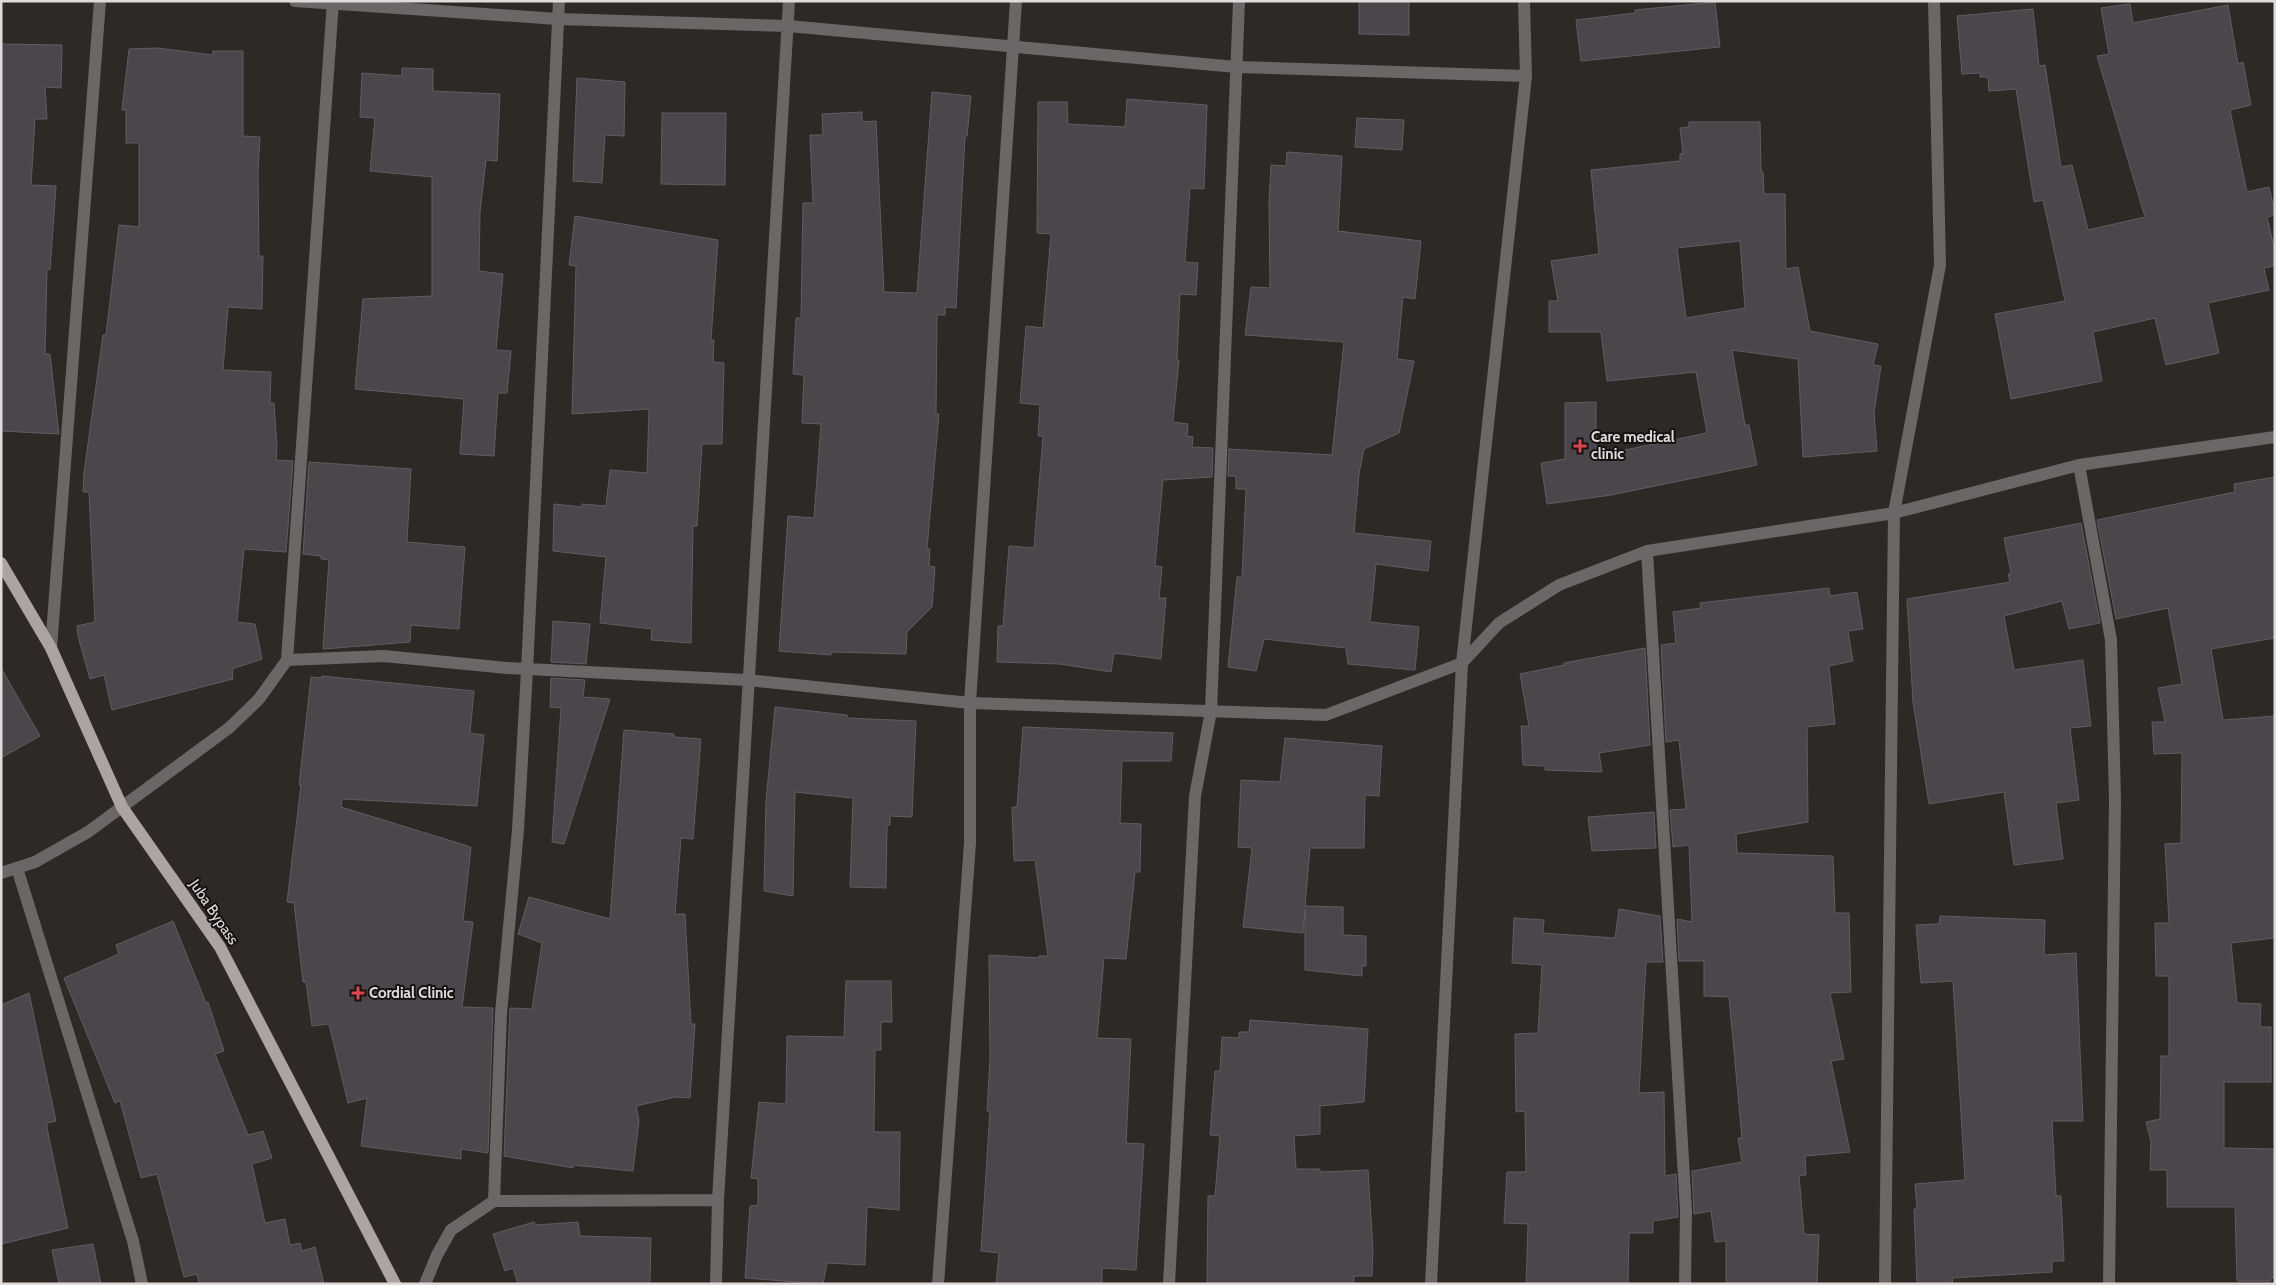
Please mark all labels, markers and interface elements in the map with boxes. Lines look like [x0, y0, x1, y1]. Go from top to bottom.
place label: Care medical clinic [1591, 428, 1675, 463]
marker: Care medical clinic [1573, 439, 1587, 453]
street label: Juba Bypass [185, 875, 242, 948]
place label: Cordial Clinic [369, 984, 454, 1002]
marker: Cordial Clinic [351, 986, 365, 1000]

